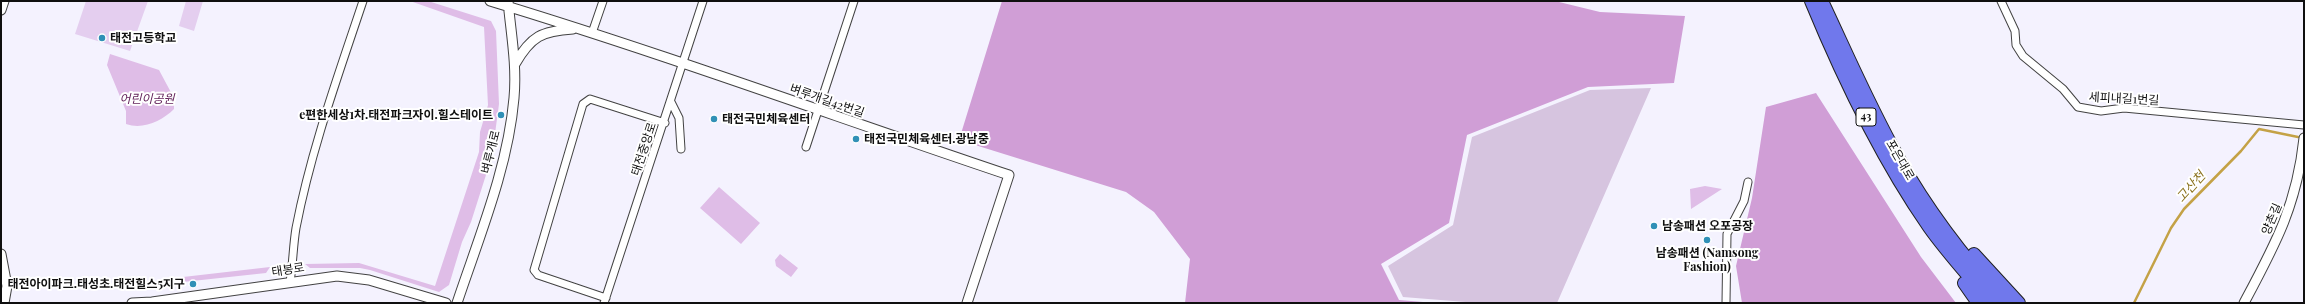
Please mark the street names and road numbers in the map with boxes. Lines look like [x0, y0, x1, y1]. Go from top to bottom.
street label: 벼루개길42번길 [788, 82, 866, 120]
street label: 세피내길1번길 [2088, 90, 2160, 108]
road number: 43 [1856, 108, 1876, 126]
street label: 태전중앙로 [629, 121, 659, 177]
street label: 벼루개로 [479, 129, 503, 175]
street label: 포은대로 [1883, 137, 1917, 183]
street label: 양촌길 [2259, 201, 2285, 237]
street label: 태봉로 [271, 260, 305, 280]

